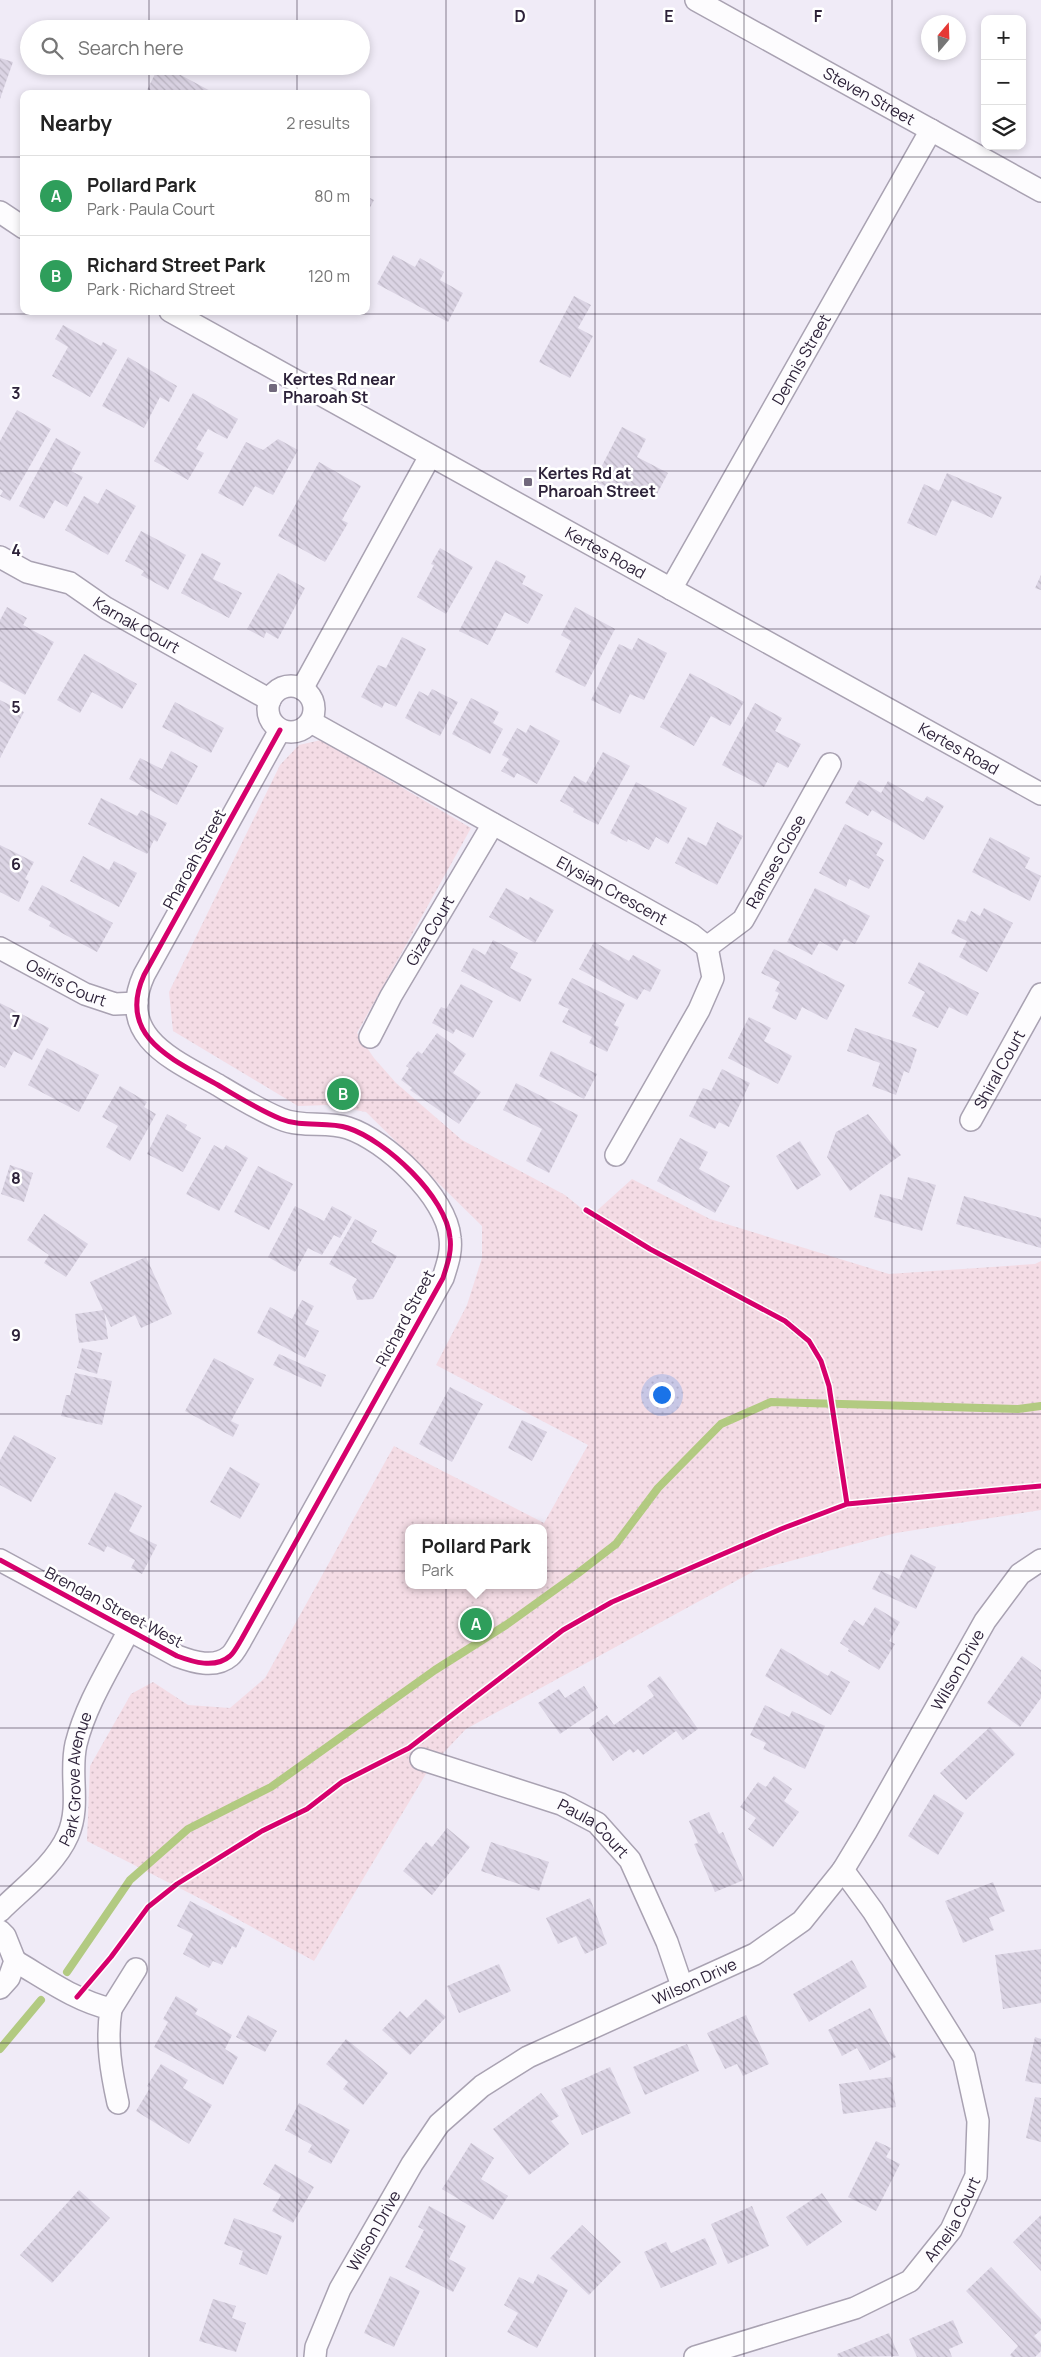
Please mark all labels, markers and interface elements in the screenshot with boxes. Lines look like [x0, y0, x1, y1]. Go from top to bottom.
text: D [514, 5, 526, 27]
text: E [664, 5, 674, 27]
text: F [814, 5, 823, 27]
north arrow [921, 15, 966, 60]
map controls [981, 15, 1026, 150]
button: + [981, 15, 1026, 60]
search box [20, 20, 370, 75]
icon: search [38, 34, 66, 62]
text: Search here [78, 35, 184, 61]
button: − [981, 60, 1026, 105]
street label: Steven Street [819, 62, 919, 130]
button: layers [981, 105, 1026, 150]
text: Nearby [40, 109, 112, 137]
text: 2 results [286, 112, 350, 134]
text: Pollard Park [87, 172, 196, 198]
text: A [51, 185, 61, 207]
text: 80 m [314, 185, 350, 207]
text: Park · Paula Court [87, 198, 215, 220]
text: Richard Street Park [87, 252, 265, 278]
text: B [51, 265, 61, 287]
text: 120 m [308, 265, 350, 287]
text: Park · Richard Street [87, 278, 235, 300]
street label: Dennis Street [767, 310, 836, 409]
place label: Kertes Rd near Pharoah St [283, 368, 395, 408]
text: 3 [11, 382, 21, 404]
marker: Kertes Rd near Pharoah St [267, 382, 279, 394]
place label: Kertes Rd at Pharoah Street [538, 462, 656, 502]
marker: Kertes Rd at Pharoah Street [522, 476, 534, 488]
street label: Kertes Road [561, 521, 650, 584]
text: 4 [11, 539, 21, 561]
street label: Karnak Court [89, 591, 184, 658]
text: 5 [11, 696, 21, 718]
street label: Kertes Road [915, 717, 1003, 780]
street label: Pharoah Street [157, 805, 231, 913]
street label: Ramses Close [741, 811, 811, 912]
street label: Elysian Crescent [553, 851, 671, 930]
text: 6 [11, 853, 21, 875]
street label: Giza Court [400, 892, 459, 970]
street label: Osiris Court [22, 953, 109, 1011]
text: 7 [12, 1010, 20, 1032]
street label: Shiral Court [968, 1026, 1030, 1113]
pin: B [327, 1075, 359, 1113]
text: 8 [11, 1167, 21, 1189]
street label: Richard Street [370, 1266, 440, 1370]
text: 9 [11, 1324, 21, 1346]
your location [649, 1382, 675, 1408]
popup [405, 1524, 547, 1589]
text: Pollard Park [422, 1533, 530, 1559]
text: Park [422, 1559, 453, 1581]
street label: Brendan Street West [41, 1561, 187, 1653]
pin: A [460, 1605, 492, 1643]
street label: Wilson Drive [926, 1625, 989, 1714]
street label: Park Grove Avenue [53, 1708, 97, 1850]
street label: Paula Court [554, 1793, 634, 1863]
street label: Wilson Drive [649, 1953, 740, 2010]
street label: Amelia Court [919, 2173, 985, 2266]
street label: Wilson Drive [341, 2186, 406, 2275]

